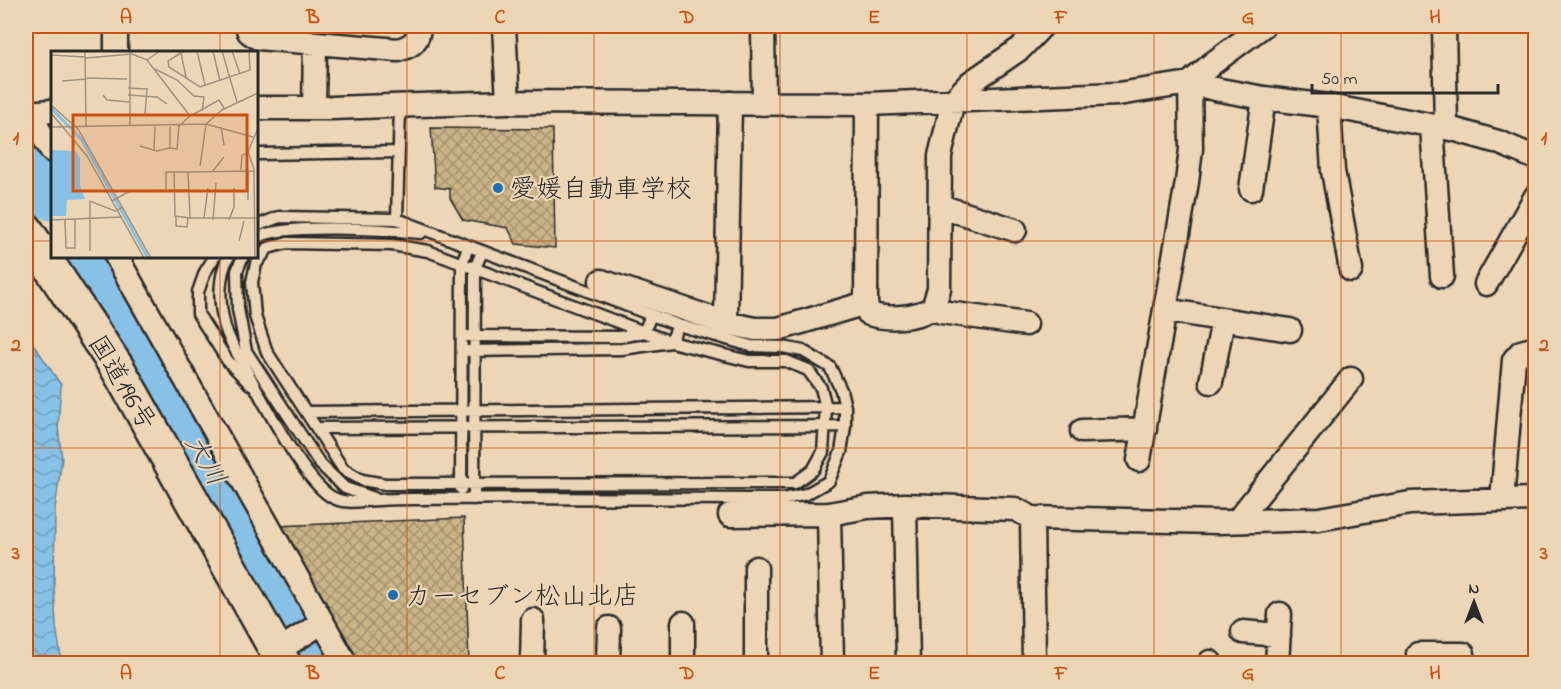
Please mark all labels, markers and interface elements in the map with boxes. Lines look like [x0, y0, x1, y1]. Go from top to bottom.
text: A [120, 4, 132, 33]
text: B [305, 4, 320, 33]
text: C [495, 4, 506, 33]
text: D [679, 4, 694, 33]
text: E [868, 4, 880, 33]
text: F [1054, 4, 1068, 33]
text: G [1242, 4, 1255, 33]
text: H [1429, 4, 1441, 33]
inset map [51, 51, 258, 258]
scale bar [1312, 57, 1498, 95]
text: 50 m [1321, 67, 1358, 93]
text: 1 [13, 125, 20, 154]
text: 1 [1541, 125, 1548, 154]
place label: 愛媛自動車学校 [510, 172, 692, 210]
marker: 愛媛自動車学校 [491, 181, 505, 195]
street label: 国道196号 [77, 329, 164, 439]
text: 2 [10, 332, 21, 361]
text: 2 [1538, 332, 1549, 361]
water label: 大川 [173, 428, 234, 494]
text: 3 [11, 540, 20, 569]
text: 3 [1539, 540, 1548, 569]
north arrow [1444, 572, 1504, 632]
text: N [1469, 577, 1480, 601]
place label: カーセブン松山北店 [405, 579, 639, 617]
marker: カーセブン松山北店 [386, 588, 400, 602]
text: A [120, 660, 132, 689]
text: B [305, 660, 320, 689]
text: C [495, 660, 506, 689]
text: D [679, 660, 694, 689]
text: E [868, 660, 880, 689]
text: F [1054, 660, 1068, 689]
text: G [1242, 660, 1255, 689]
text: H [1429, 660, 1441, 689]

